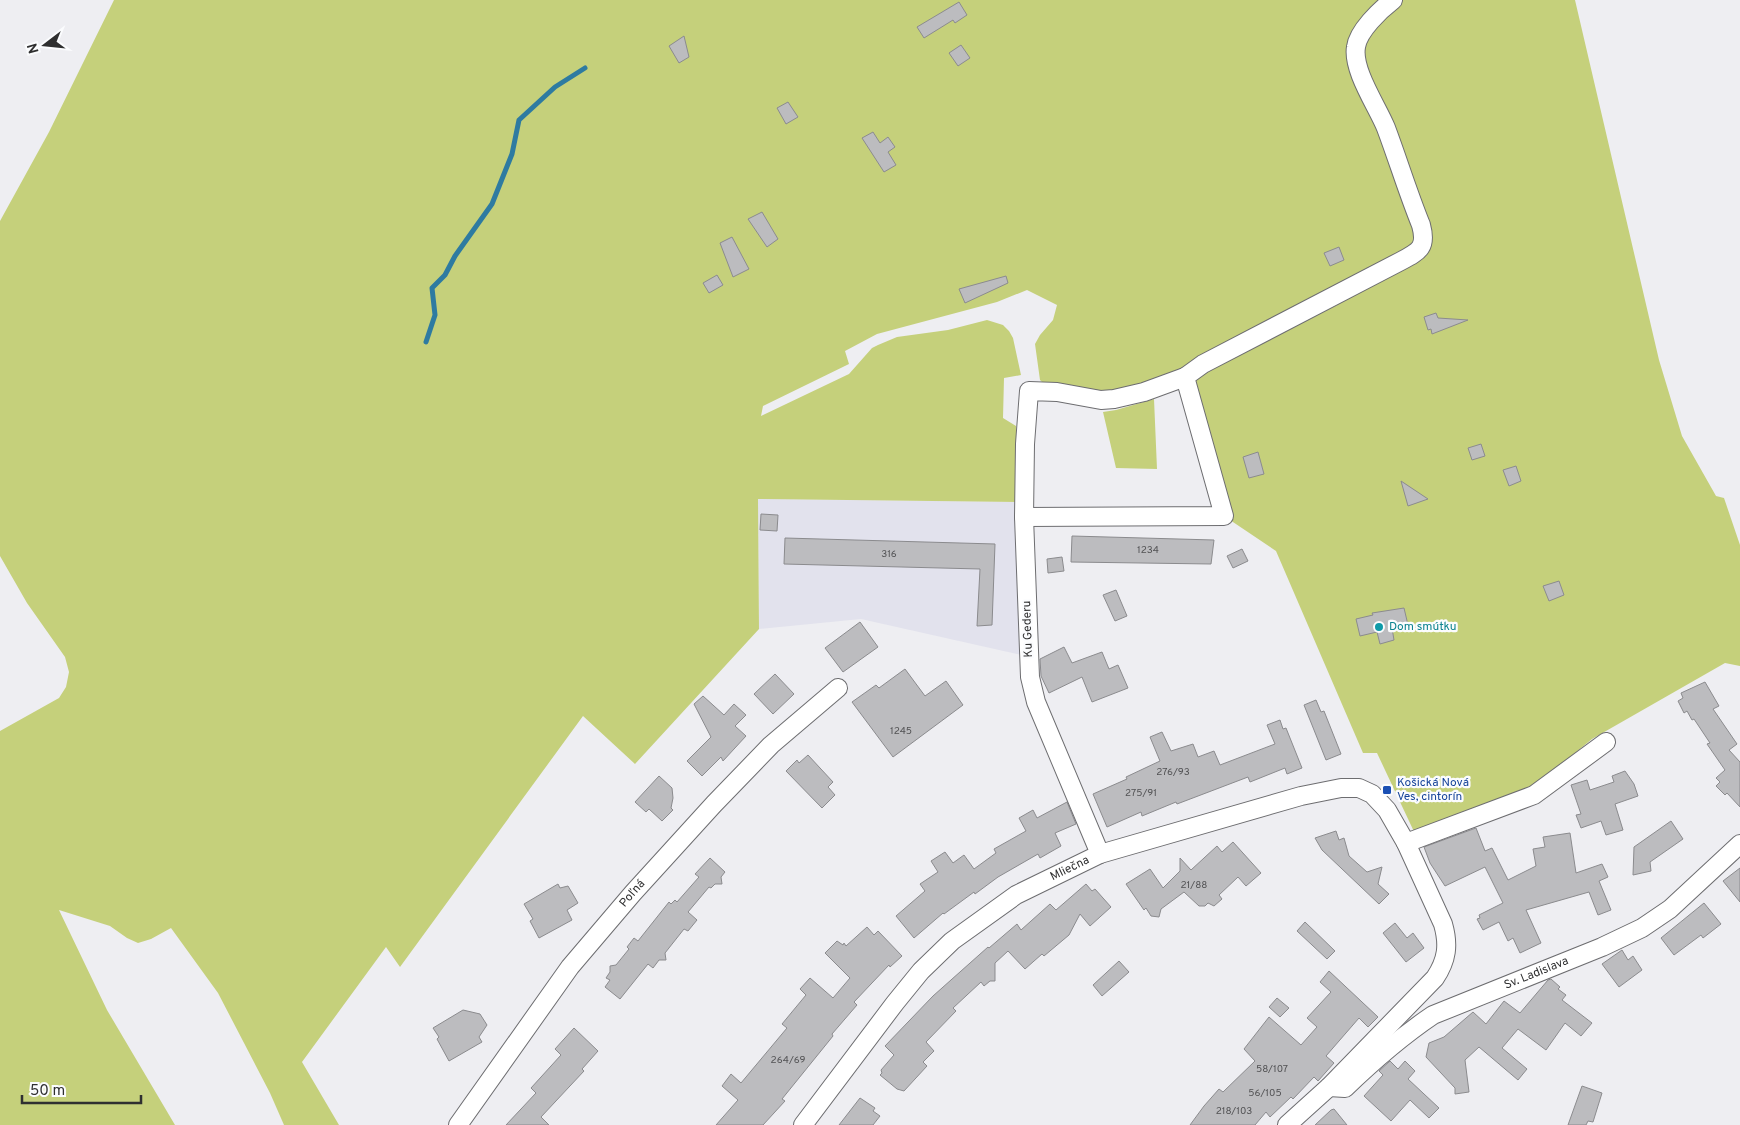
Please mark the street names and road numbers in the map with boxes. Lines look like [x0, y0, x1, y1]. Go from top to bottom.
street label: Ku Gederu [1019, 600, 1037, 658]
street label: Mliečna [1048, 852, 1092, 885]
street label: Poľná [616, 877, 649, 911]
street label: Sv. Ladislava [1502, 953, 1571, 994]

